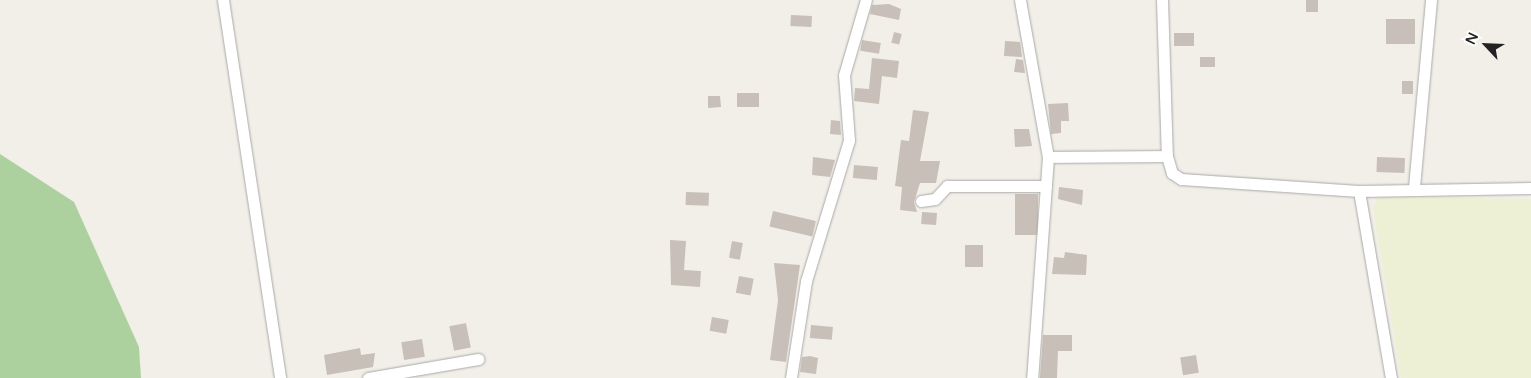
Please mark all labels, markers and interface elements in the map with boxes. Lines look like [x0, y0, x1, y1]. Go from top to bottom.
north arrow [1461, 20, 1511, 70]
text: N [1462, 30, 1482, 47]

